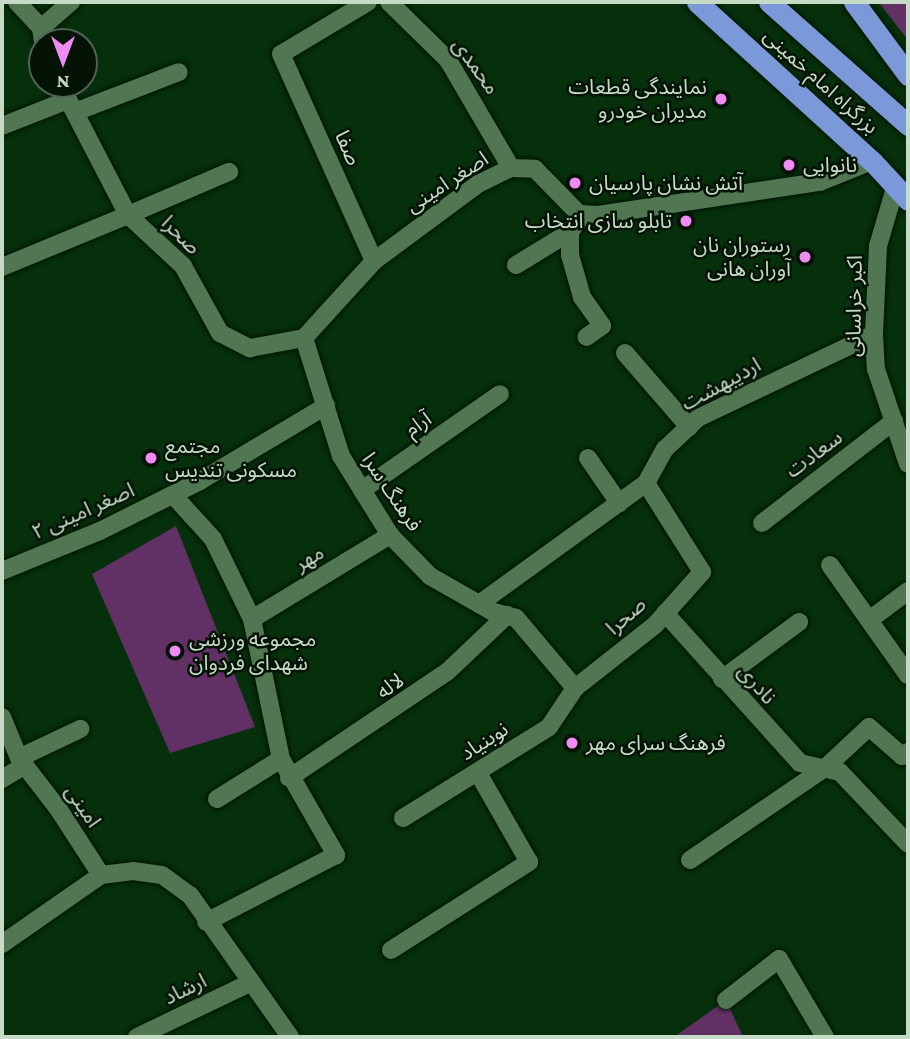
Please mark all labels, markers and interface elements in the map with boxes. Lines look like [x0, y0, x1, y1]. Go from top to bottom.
street label: بزرگراه امام خمینی [758, 23, 884, 139]
north arrow [28, 28, 98, 98]
street label: محمدی [447, 33, 505, 99]
text: N [57, 72, 69, 93]
place label: نمایندگی قطعات مدیران خودرو [568, 74, 707, 124]
marker: نمایندگی قطعات مدیران خودرو [713, 91, 729, 107]
street label: صفا [329, 127, 367, 169]
street label: اصغر امینی [401, 146, 493, 218]
place label: نانوایی [803, 152, 857, 178]
marker: نانوایی [781, 157, 797, 173]
place label: آتش نشان پارسیان [589, 170, 743, 196]
marker: آتش نشان پارسیان [567, 175, 583, 191]
place label: تابلو سازی انتخاب [525, 208, 672, 234]
street label: صحرا [156, 210, 206, 260]
marker: تابلو سازی انتخاب [678, 213, 694, 229]
place label: رستوران نان آوران هانی [693, 232, 791, 282]
marker: رستوران نان آوران هانی [797, 249, 813, 265]
street label: اکبر خراسانی [841, 255, 867, 357]
street label: اردیبهشت [677, 352, 765, 416]
street label: آرام [400, 406, 436, 442]
street label: سعادت [781, 425, 847, 483]
place label: مجتمع مسکونی تندیس [165, 433, 297, 483]
street label: فرهنگ سرا [356, 448, 428, 536]
marker: مجتمع مسکونی تندیس [143, 450, 159, 466]
street label: ۲ اصغر امینی [28, 477, 138, 545]
street label: مهر [290, 539, 328, 577]
street label: صحرا [601, 592, 651, 640]
place label: مجموعه ورزشی شهدای فردوان [189, 626, 316, 676]
marker: مجموعه ورزشی شهدای فردوان [167, 643, 183, 659]
street label: نادری [733, 659, 781, 709]
street label: لاله [371, 668, 409, 704]
street label: نوبنیاد [455, 716, 513, 766]
place label: فرهنگ سرای مهر [586, 730, 726, 756]
marker: فرهنگ سرای مهر [564, 735, 580, 751]
street label: امینی [60, 780, 106, 832]
street label: ارشاد [159, 968, 211, 1010]

